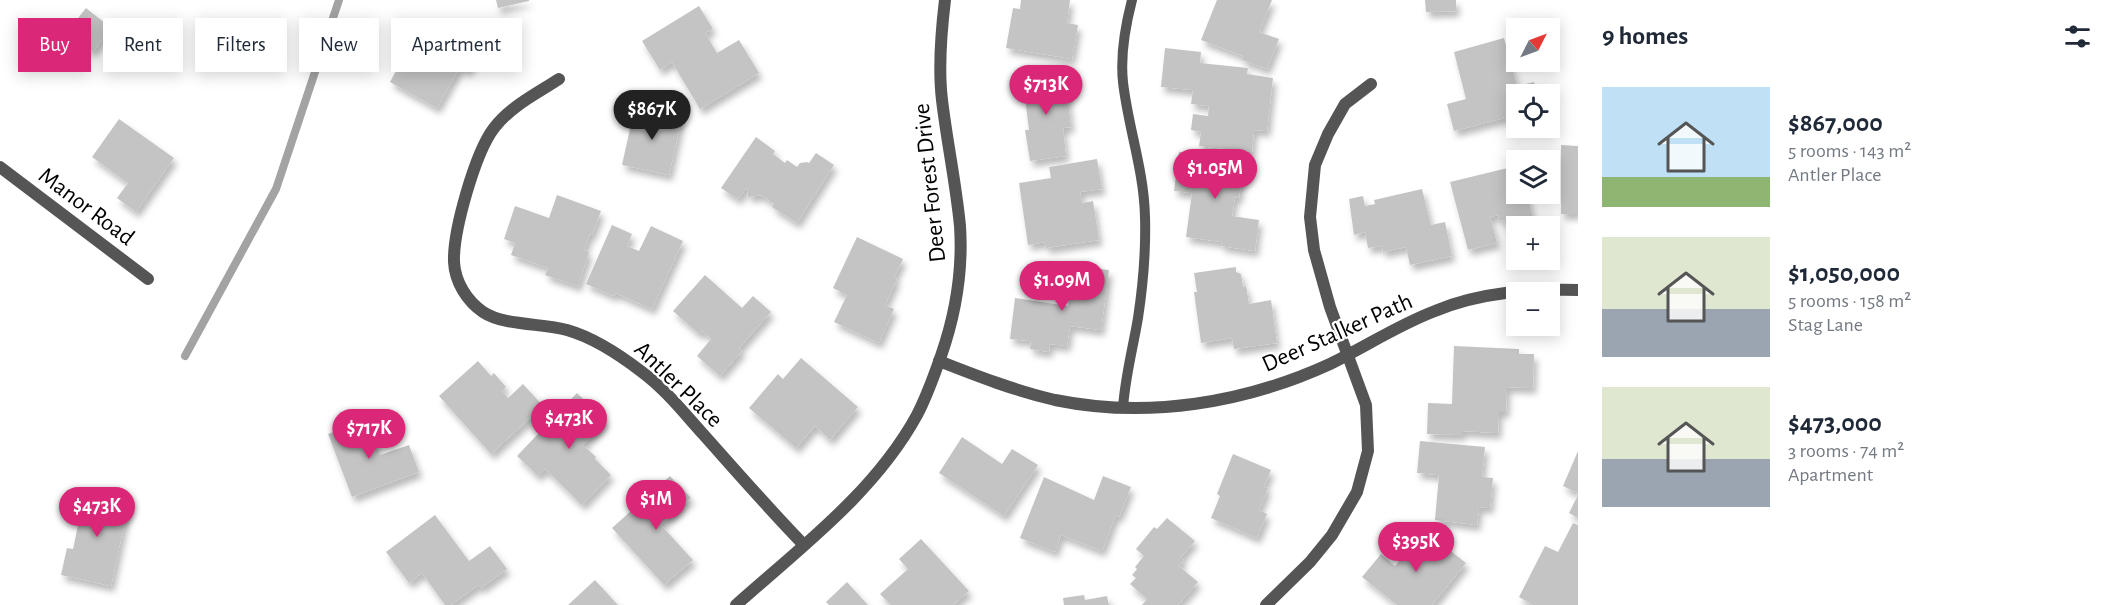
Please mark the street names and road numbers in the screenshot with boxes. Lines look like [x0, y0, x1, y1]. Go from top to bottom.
street label: Deer Forest Drive [910, 102, 950, 264]
street label: Manor Road [34, 163, 139, 250]
street label: Deer Stalker Path [1259, 289, 1416, 377]
street label: Antler Place [630, 337, 727, 432]

